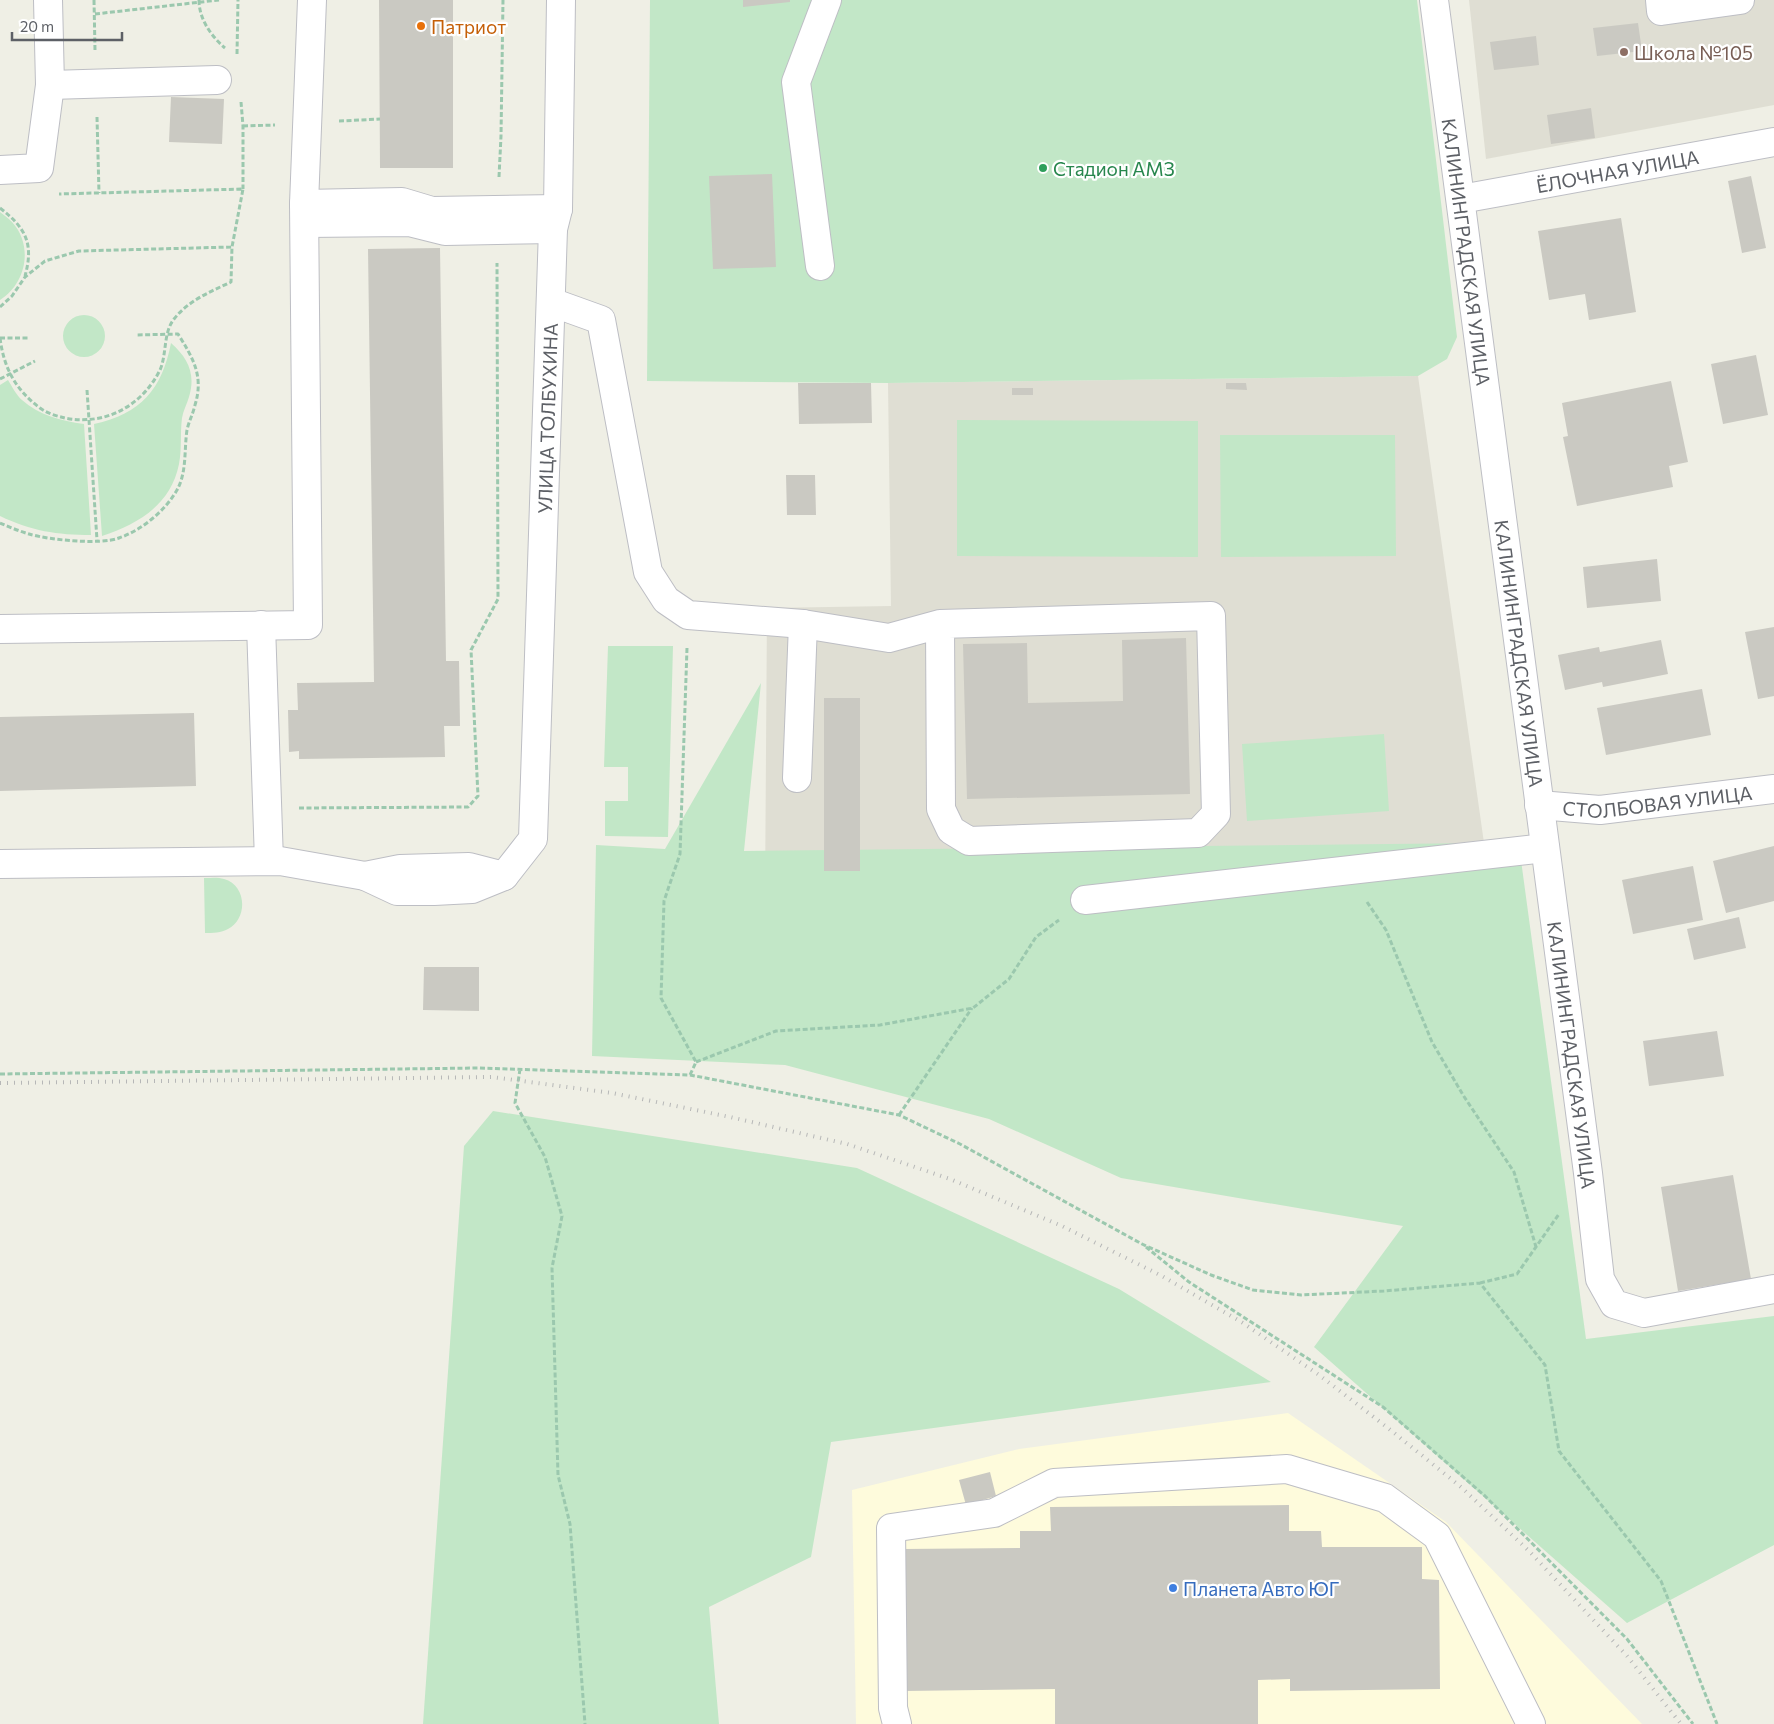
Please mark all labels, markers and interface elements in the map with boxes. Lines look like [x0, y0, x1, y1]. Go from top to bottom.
scale bar [12, 10, 122, 42]
place label: Патриот [431, 15, 506, 38]
text: 20 m [20, 17, 54, 35]
marker: Патриот [415, 20, 427, 32]
place label: Школа №105 [1634, 41, 1753, 64]
marker: Школа №105 [1618, 46, 1630, 58]
street label: КАЛИНИНГРАДСКАЯ УЛИЦА [1438, 117, 1496, 387]
street label: ЁЛОЧНАЯ УЛИЦА [1534, 144, 1701, 197]
place label: Стадион АМЗ [1053, 157, 1175, 180]
marker: Стадион АМЗ [1037, 162, 1049, 174]
street label: УЛИЦА ТОЛБУХИНА [532, 322, 561, 514]
street label: КАЛИНИНГРАДСКАЯ УЛИЦА [1491, 518, 1549, 789]
street label: СТОЛБОВАЯ УЛИЦА [1562, 780, 1753, 822]
street label: КАЛИНИНГРАДСКАЯ УЛИЦА [1544, 920, 1601, 1190]
place label: Планета Авто ЮГ [1183, 1577, 1340, 1600]
marker: Планета Авто ЮГ [1167, 1582, 1179, 1594]

